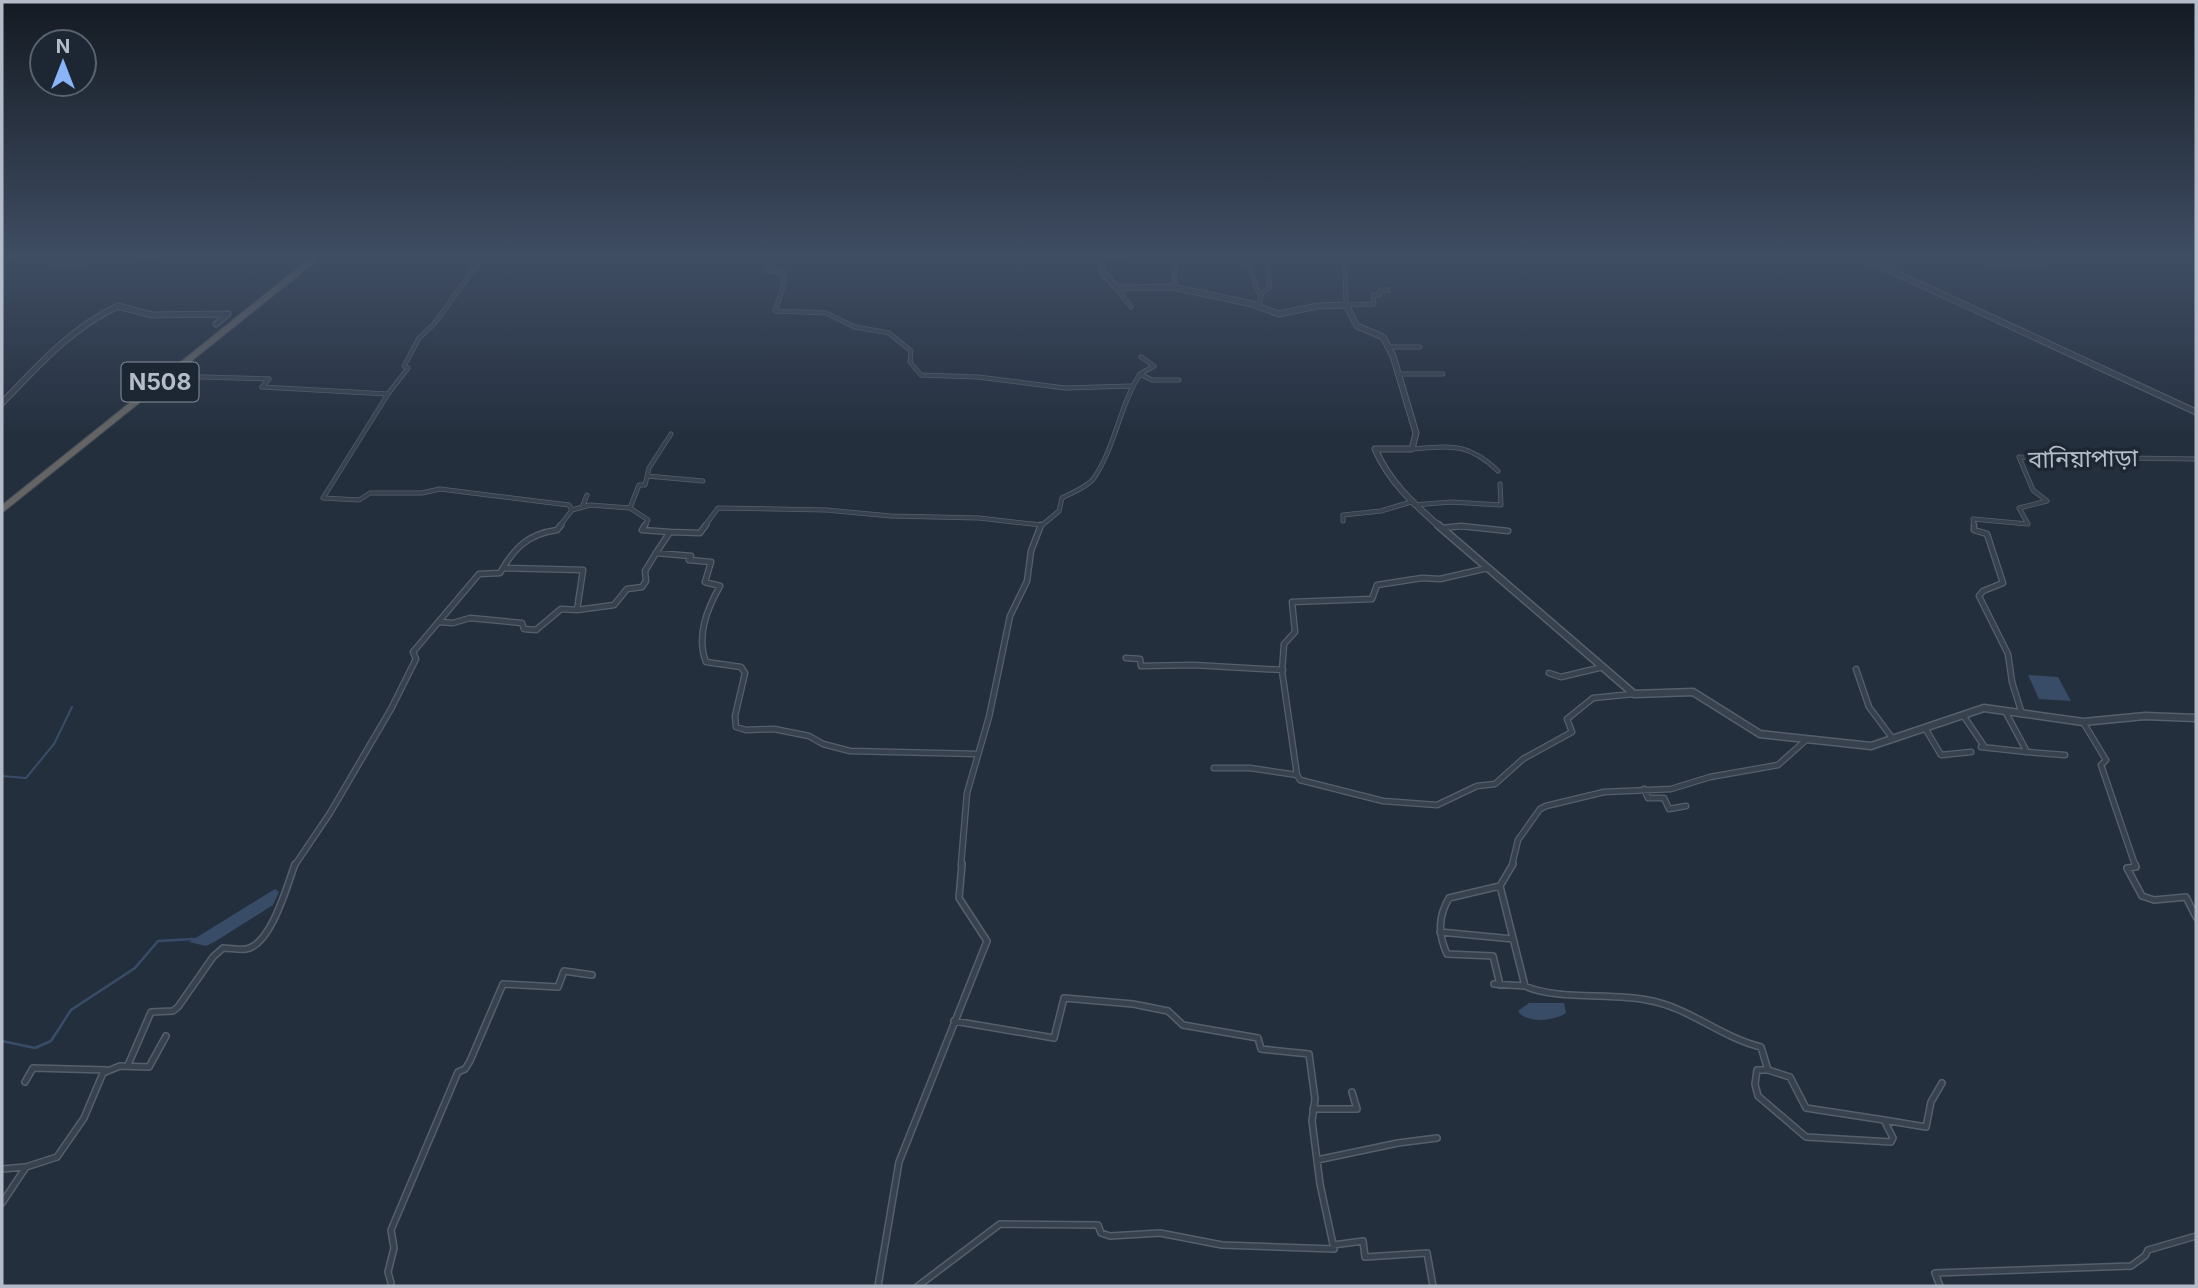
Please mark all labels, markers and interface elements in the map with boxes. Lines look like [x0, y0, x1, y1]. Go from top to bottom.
north arrow [28, 28, 98, 98]
text: N [56, 35, 70, 58]
road number: N508 [122, 362, 198, 402]
street label: বানিয়াপাড়া [2027, 443, 2139, 474]

